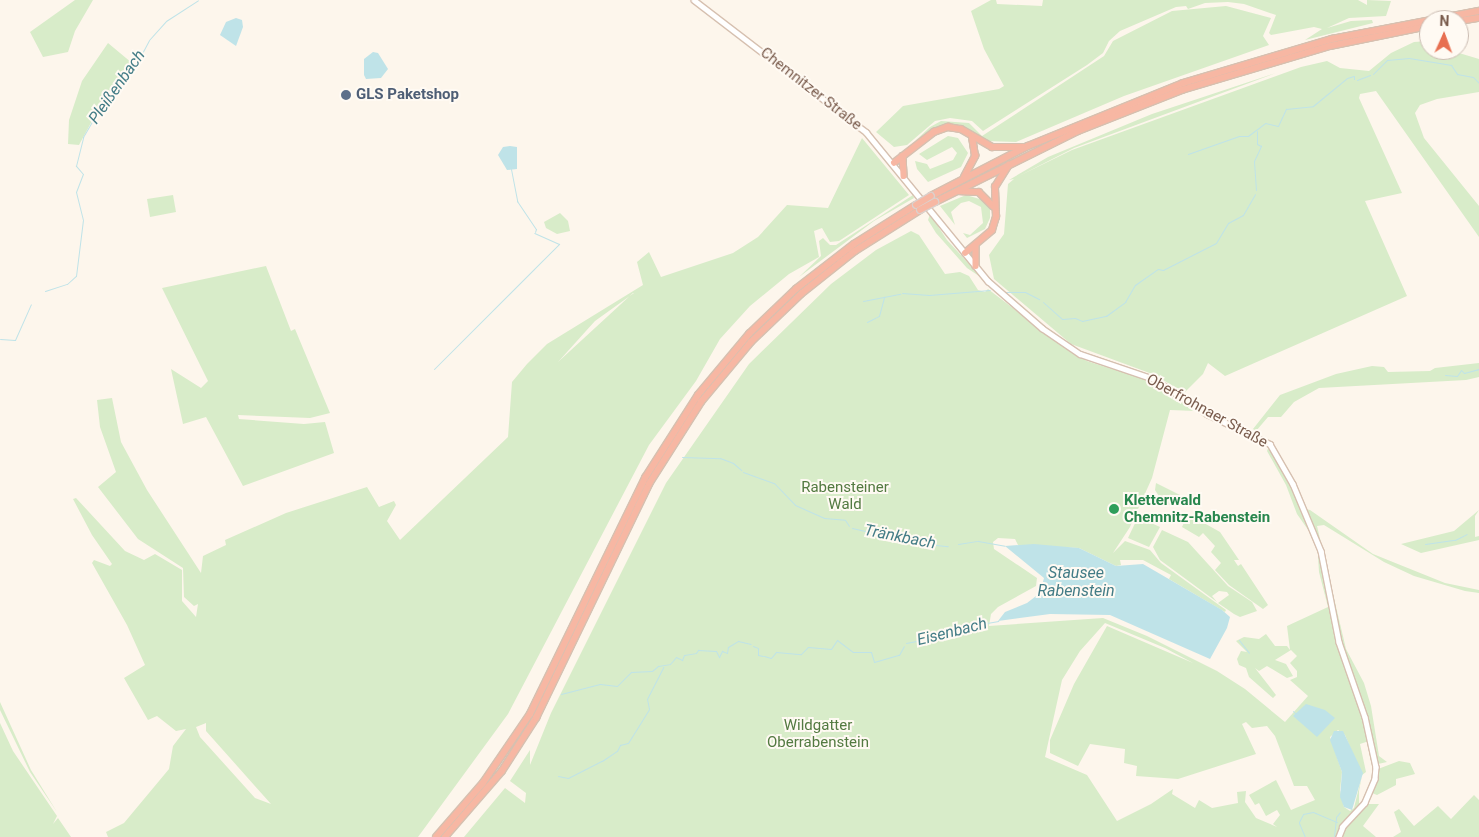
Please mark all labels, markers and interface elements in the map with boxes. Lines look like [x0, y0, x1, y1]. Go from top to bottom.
north arrow [1419, 10, 1469, 60]
text: N [1439, 13, 1450, 29]
street label: Chemnitzer Straße [757, 44, 865, 134]
water label: Pleißenbach [85, 47, 149, 127]
place label: GLS Paketshop [356, 86, 459, 104]
marker: GLS Paketshop [340, 89, 352, 101]
street label: Oberfrohnaer Straße [1143, 370, 1271, 452]
park label: Rabensteiner Wald [801, 478, 889, 513]
place label: Kletterwald Chemnitz-Rabenstein [1124, 491, 1270, 526]
marker: Kletterwald Chemnitz-Rabenstein [1108, 503, 1120, 515]
water label: Tränkbach [863, 521, 937, 553]
water label: Stausee Rabenstein [1037, 563, 1115, 601]
water label: Eisenbach [915, 614, 989, 650]
park label: Wildgatter Oberrabenstein [767, 716, 869, 751]

